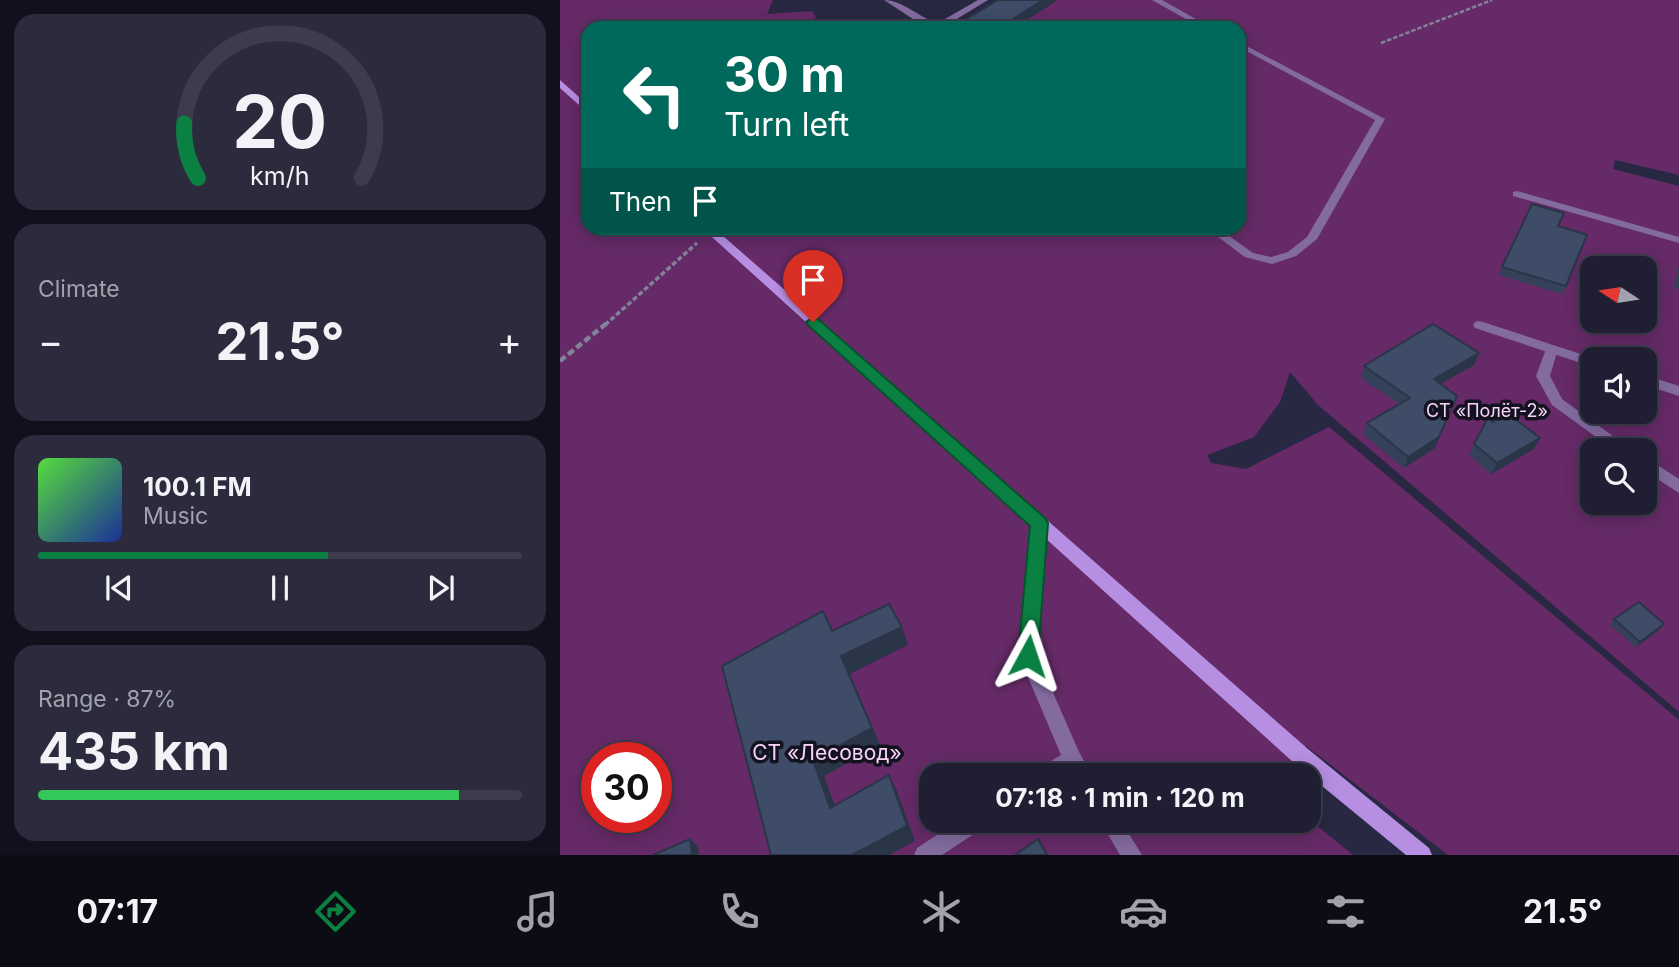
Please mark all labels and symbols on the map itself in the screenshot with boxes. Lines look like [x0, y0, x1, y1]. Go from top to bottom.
pin [783, 250, 843, 322]
north arrow [1580, 256, 1657, 332]
park label: СТ «Полёт-2» [1426, 400, 1548, 421]
position arrow [991, 619, 1065, 693]
park label: СТ «Лесовод» [752, 740, 902, 765]
speed limit sign: 30 [581, 742, 672, 833]

